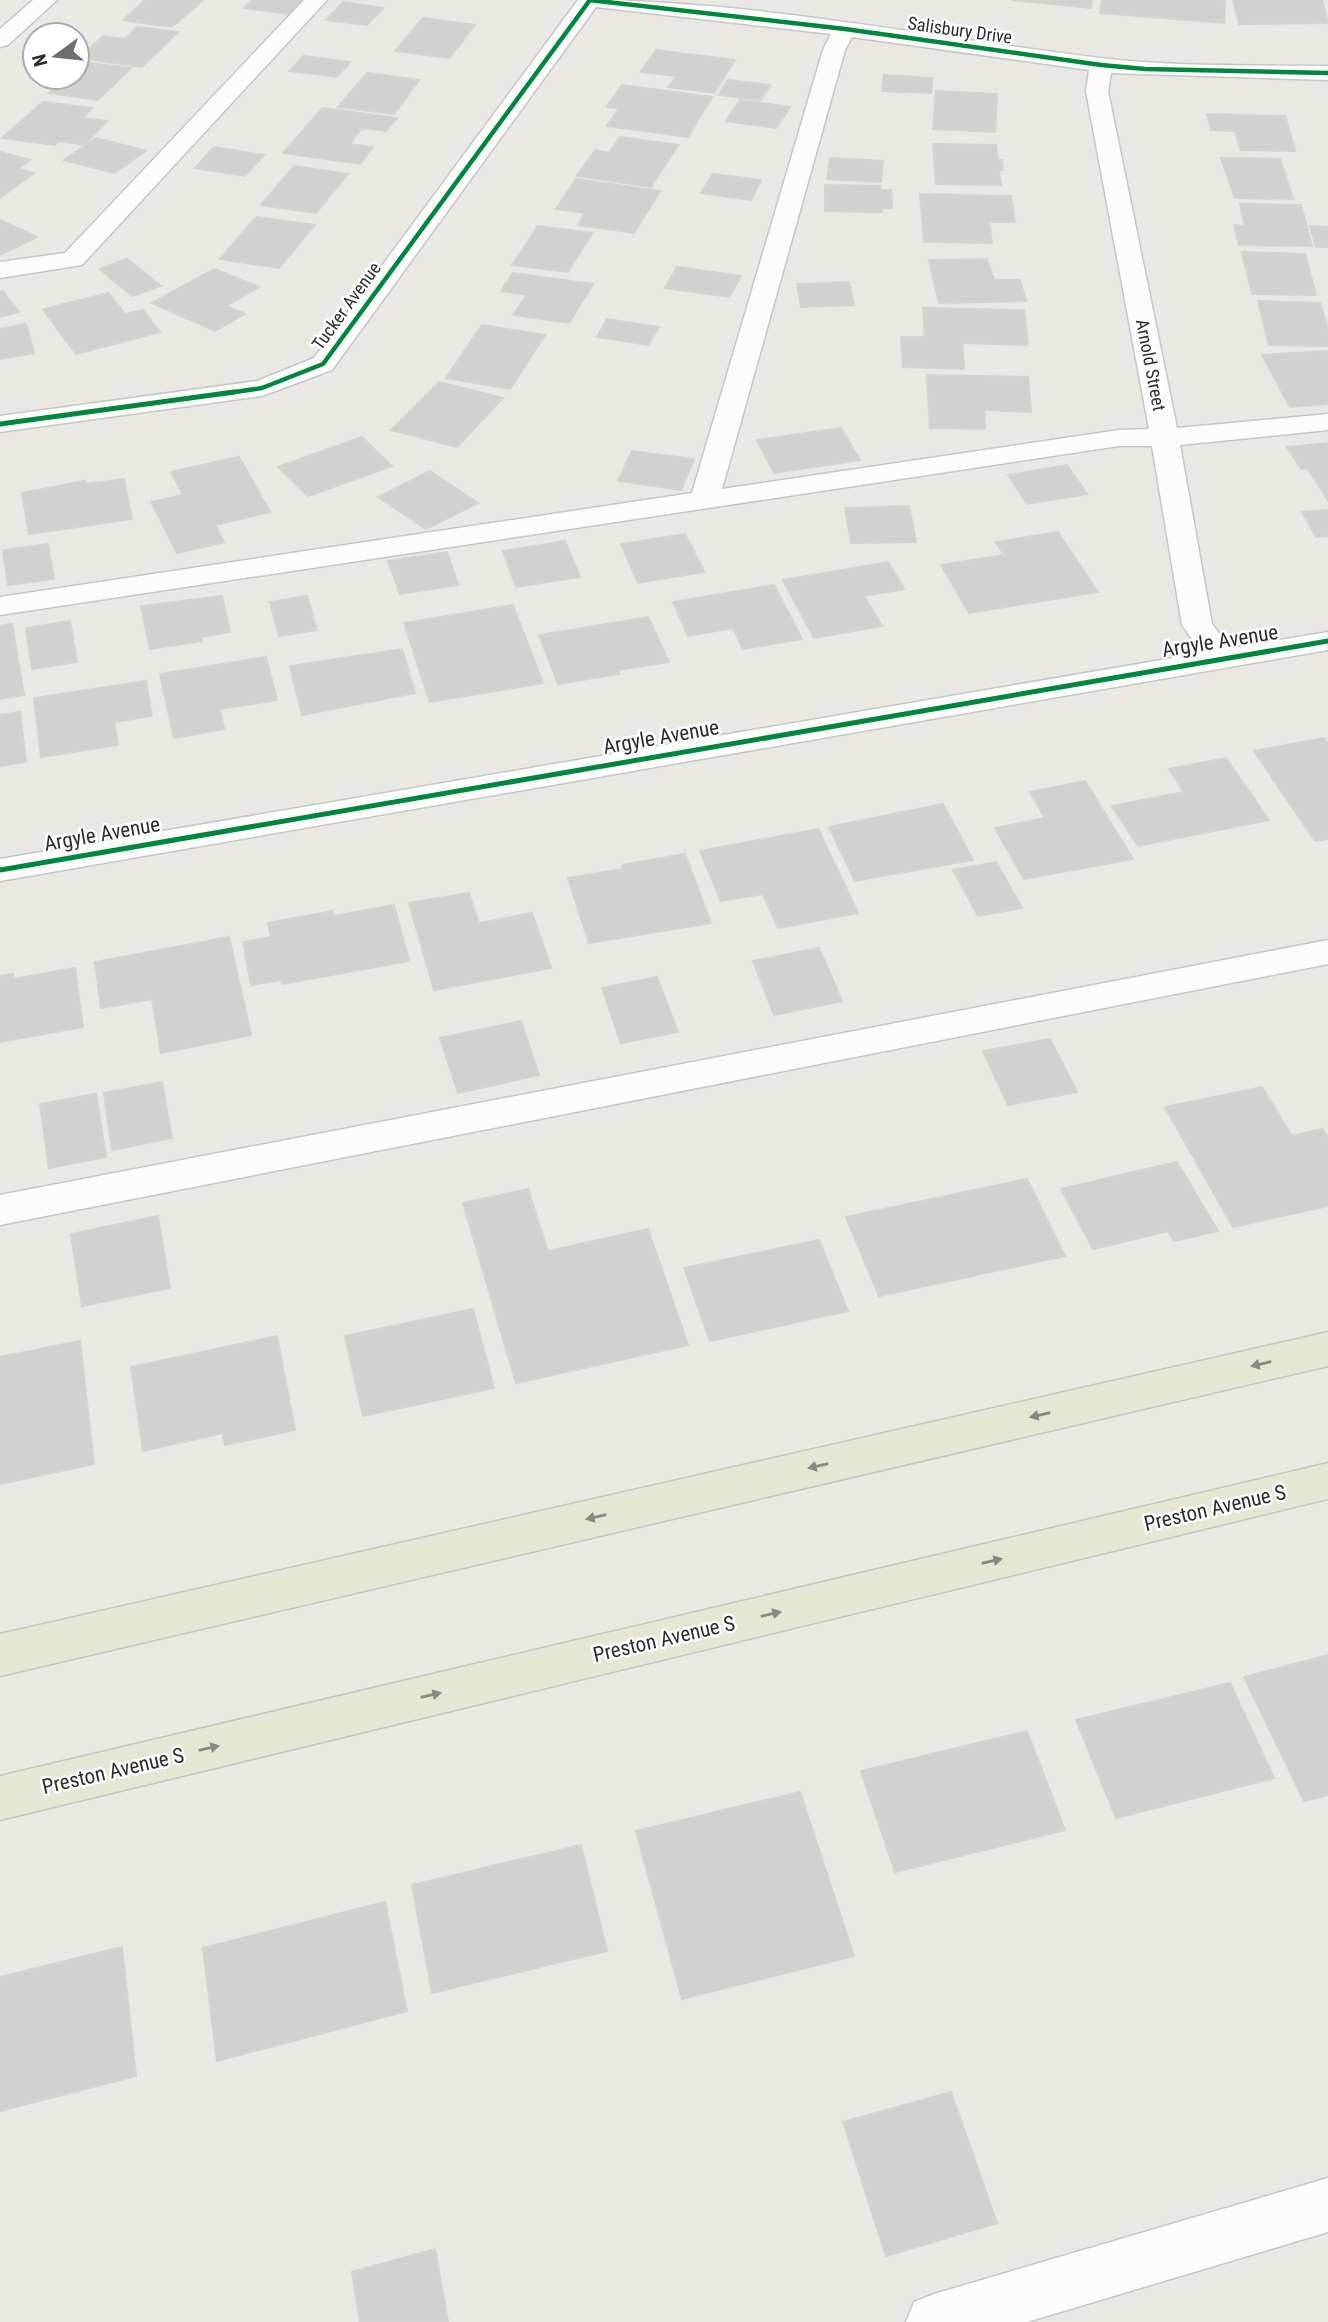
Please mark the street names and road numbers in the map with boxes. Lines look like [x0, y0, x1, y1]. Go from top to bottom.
street label: Salisbury Drive [906, 12, 1014, 48]
street label: Tucker Avenue [307, 258, 385, 354]
street label: Arnold Street [1132, 317, 1170, 413]
street label: Argyle Avenue [1160, 620, 1280, 662]
street label: Argyle Avenue [601, 715, 721, 759]
street label: Argyle Avenue [42, 812, 162, 856]
street label: Preston Avenue S [1142, 1480, 1288, 1536]
street label: Preston Avenue S [591, 1611, 737, 1667]
street label: Preston Avenue S [40, 1743, 186, 1799]

